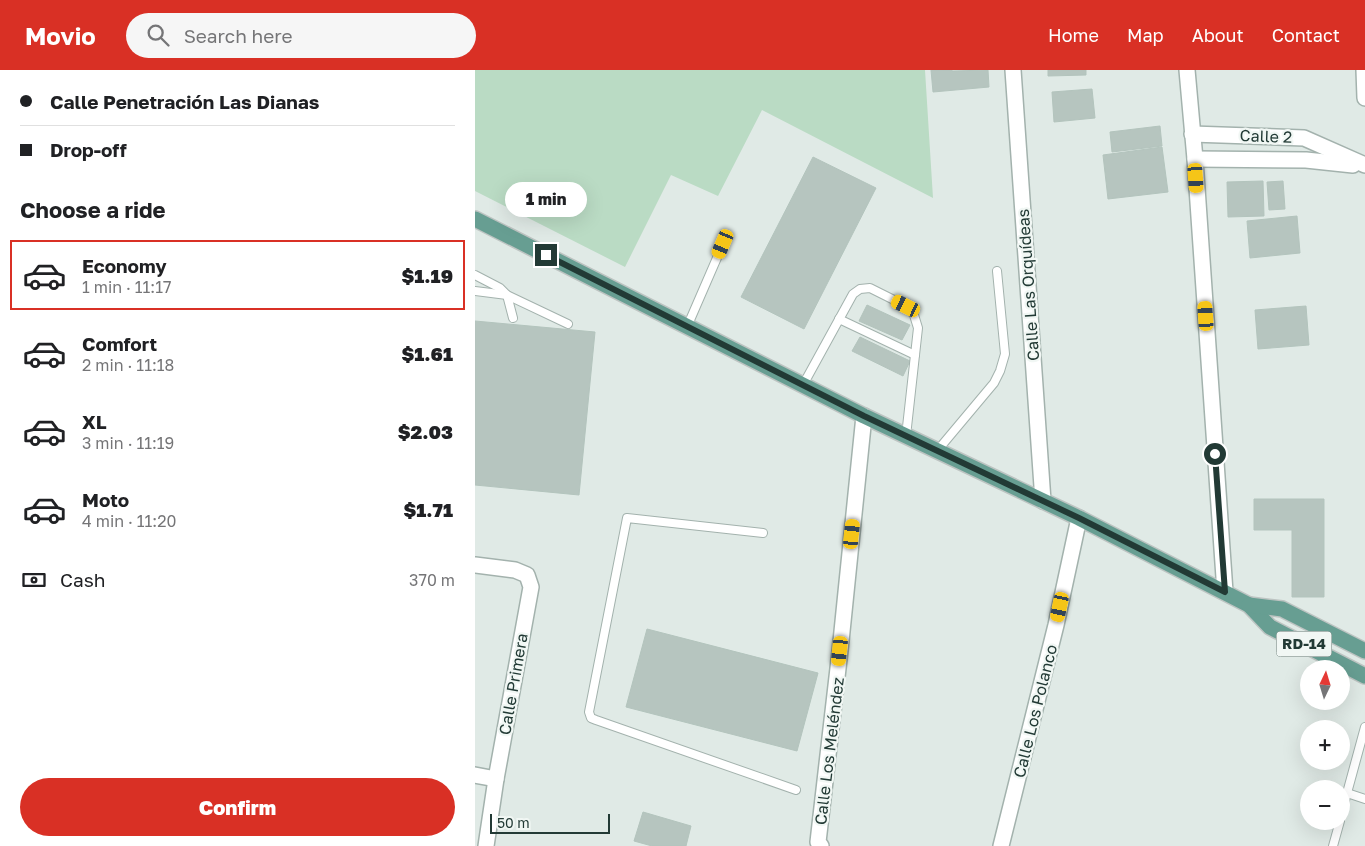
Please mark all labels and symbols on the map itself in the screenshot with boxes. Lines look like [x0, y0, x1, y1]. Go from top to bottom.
street label: Calle 2 [1239, 125, 1293, 147]
car [1187, 163, 1204, 193]
callout: 1 min [505, 182, 587, 218]
street label: Calle Las Orquídeas [1013, 208, 1043, 362]
car [710, 227, 735, 261]
route end [535, 244, 557, 266]
car [889, 293, 922, 319]
car [1197, 301, 1214, 331]
route start [1204, 443, 1226, 465]
car [842, 518, 861, 550]
car [1049, 591, 1070, 623]
street label: Calle Primera [494, 632, 532, 736]
road number: RD-14 [1277, 632, 1331, 656]
car [830, 635, 849, 667]
street label: Calle Los Polanco [1009, 642, 1061, 780]
north arrow [1300, 660, 1350, 710]
street label: Calle Los Meléndez [810, 676, 848, 826]
scale bar [490, 811, 610, 834]

